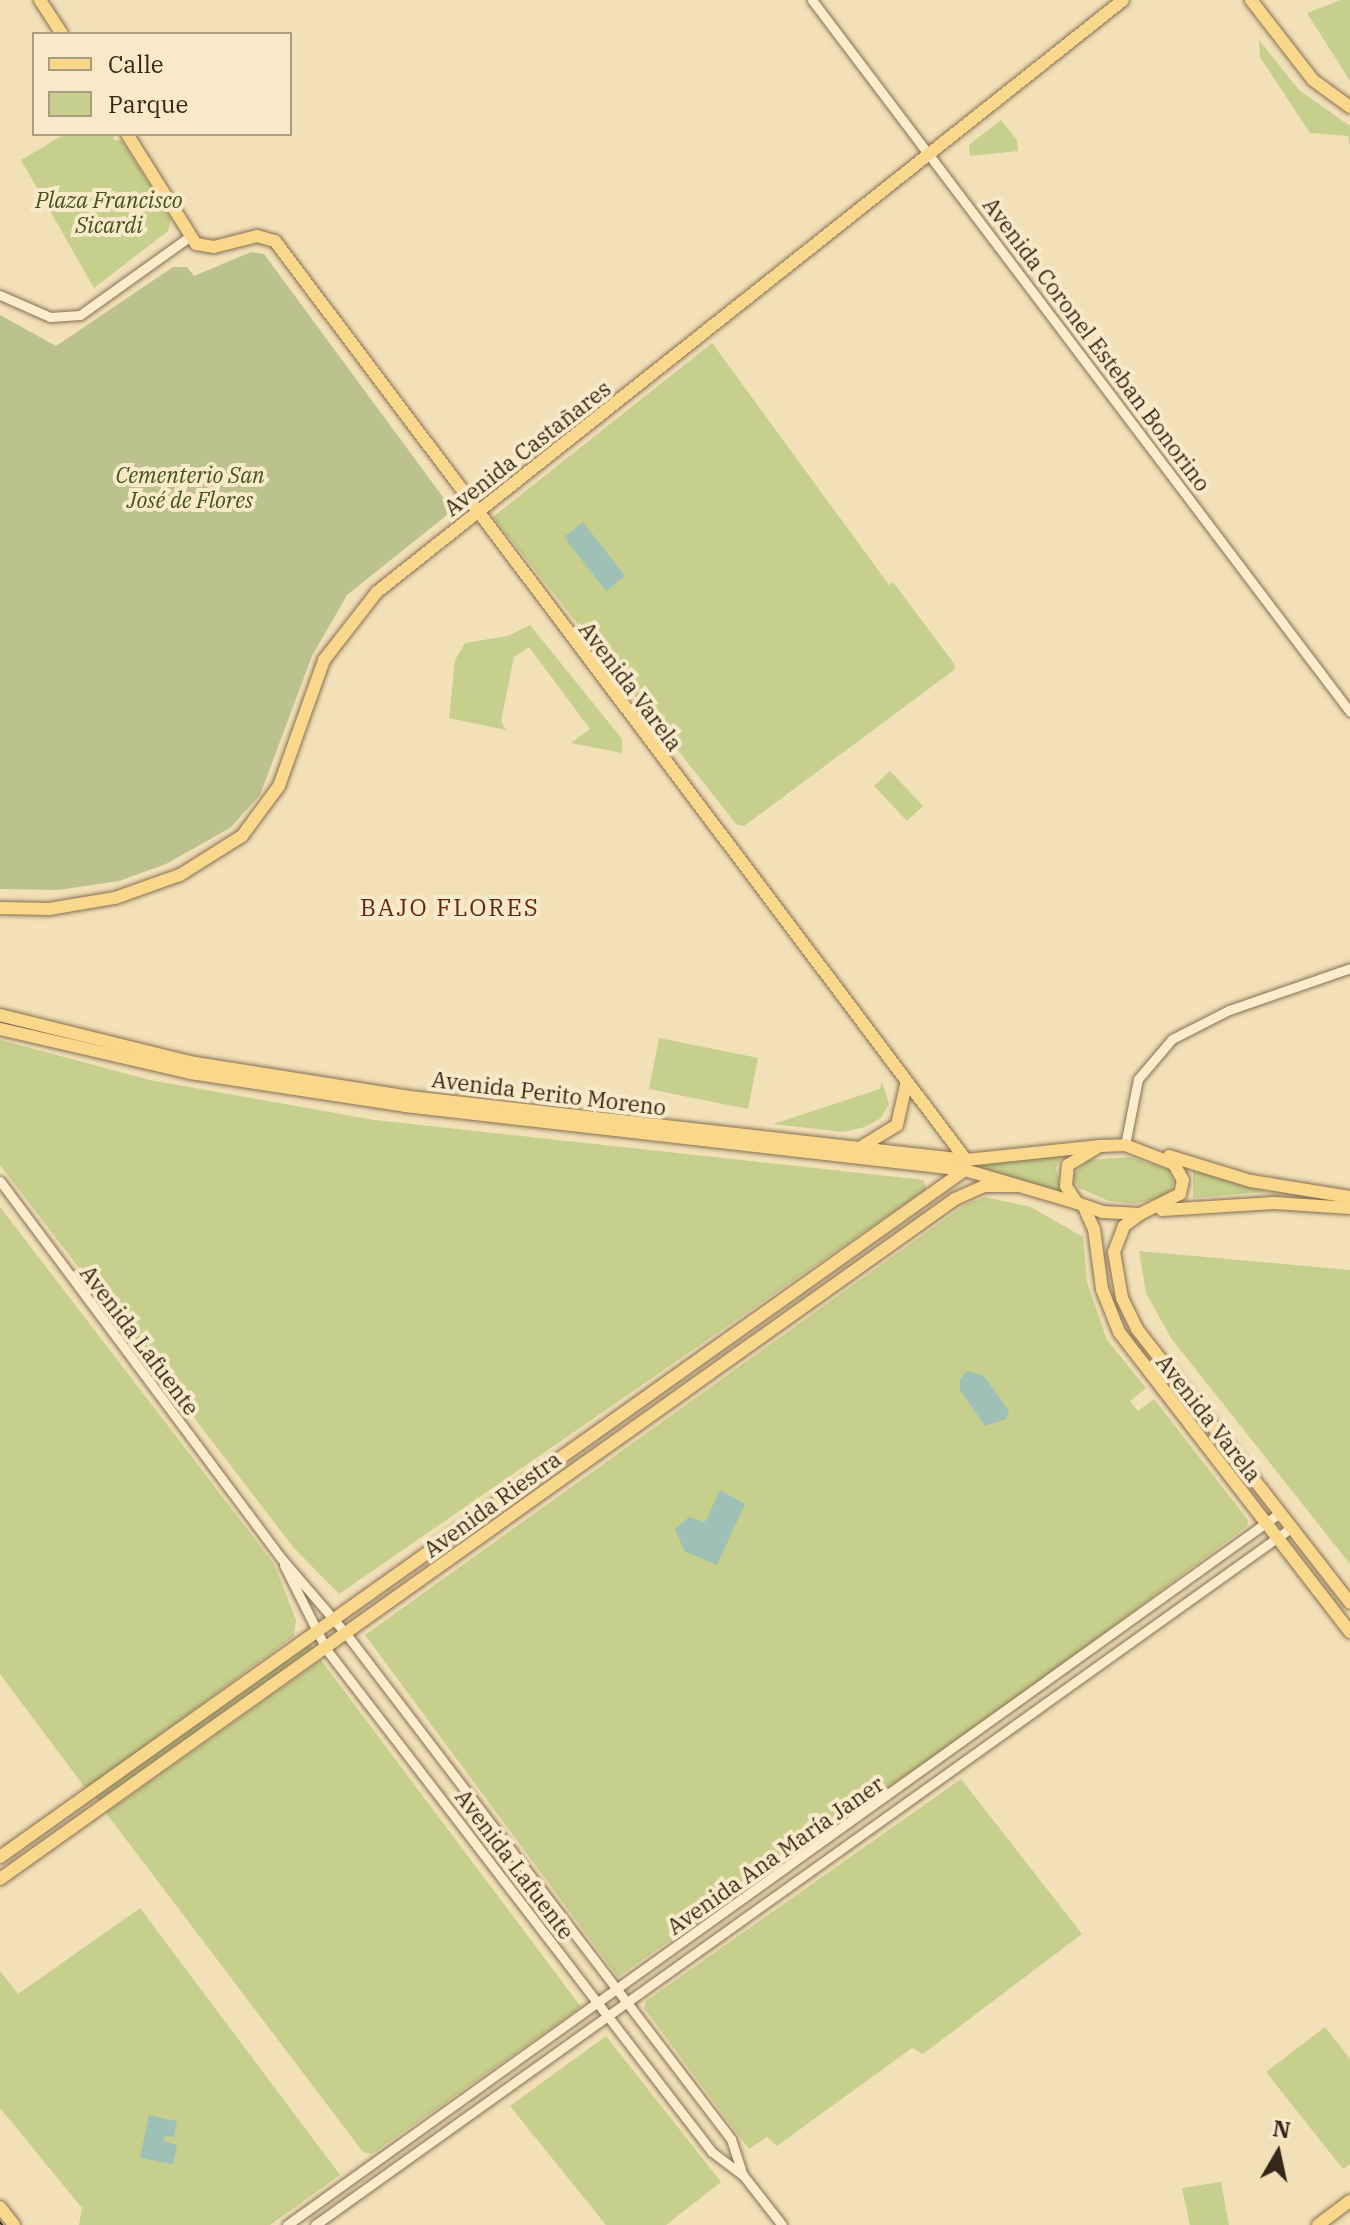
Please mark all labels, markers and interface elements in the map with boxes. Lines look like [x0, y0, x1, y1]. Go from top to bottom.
legend [32, 32, 292, 136]
text: Calle [108, 48, 164, 80]
text: Parque [108, 88, 188, 120]
park label: Plaza Francisco Sicardi [35, 186, 183, 238]
street label: Avenida Coronel Esteban Bonorino [978, 192, 1216, 496]
street label: Avenida Castañares [438, 375, 616, 521]
park label: Cementerio San José de Flores [115, 461, 265, 512]
street label: Avenida Varela [574, 616, 688, 756]
district label: BAJO FLORES [360, 894, 540, 922]
street label: Avenida Perito Moreno [430, 1066, 668, 1120]
street label: Avenida Lafuente [75, 1260, 205, 1420]
street label: Avenida Varela [1151, 1349, 1267, 1487]
street label: Avenida Riestra [418, 1445, 566, 1563]
street label: Avenida Ana María Janer [662, 1770, 888, 1940]
street label: Avenida Lafuente [450, 1784, 580, 1944]
north arrow [1238, 2113, 1318, 2193]
text: N [1271, 2113, 1293, 2144]

